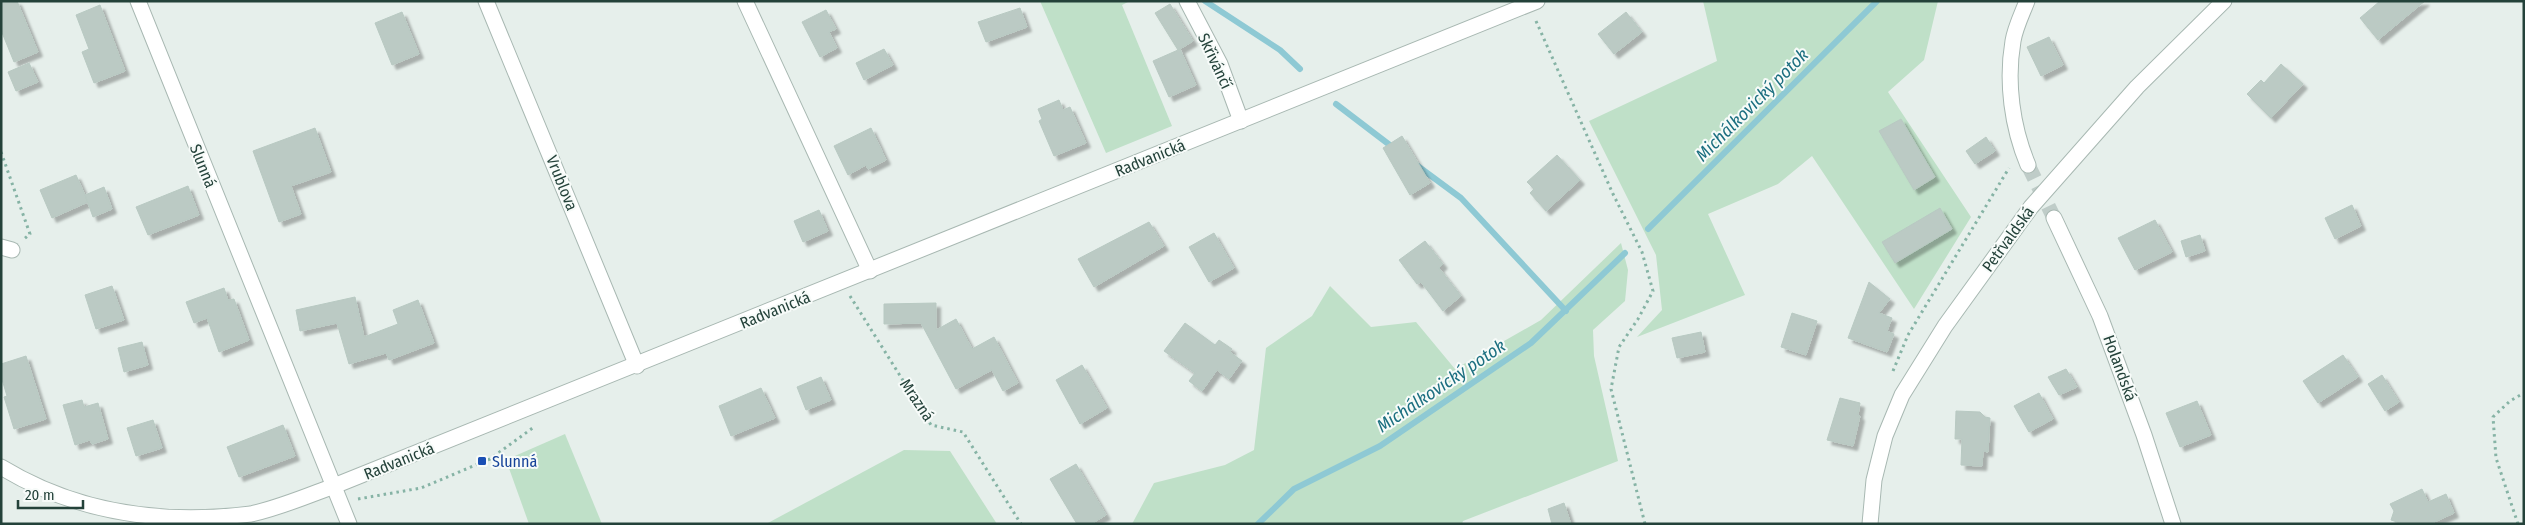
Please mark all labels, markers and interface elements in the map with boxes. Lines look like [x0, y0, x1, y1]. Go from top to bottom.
street label: Skřivánčí [1194, 30, 1236, 92]
water label: Michálkovický potok [1691, 44, 1813, 166]
street label: Radvanická [1112, 135, 1188, 181]
street label: Slunná [186, 141, 220, 191]
street label: Vrublova [542, 153, 582, 213]
street label: Petřvaldská [1978, 203, 2038, 275]
street label: Radvanická [737, 287, 813, 333]
street label: Holandská [2099, 332, 2141, 404]
water label: Michálkovický potok [1372, 335, 1510, 437]
street label: Mrazná [896, 375, 938, 425]
street label: Radvanická [361, 438, 437, 484]
place label: Slunná [492, 452, 537, 471]
marker: Slunná [476, 455, 488, 467]
scale bar [18, 478, 82, 510]
text: 20 m [25, 486, 55, 504]

